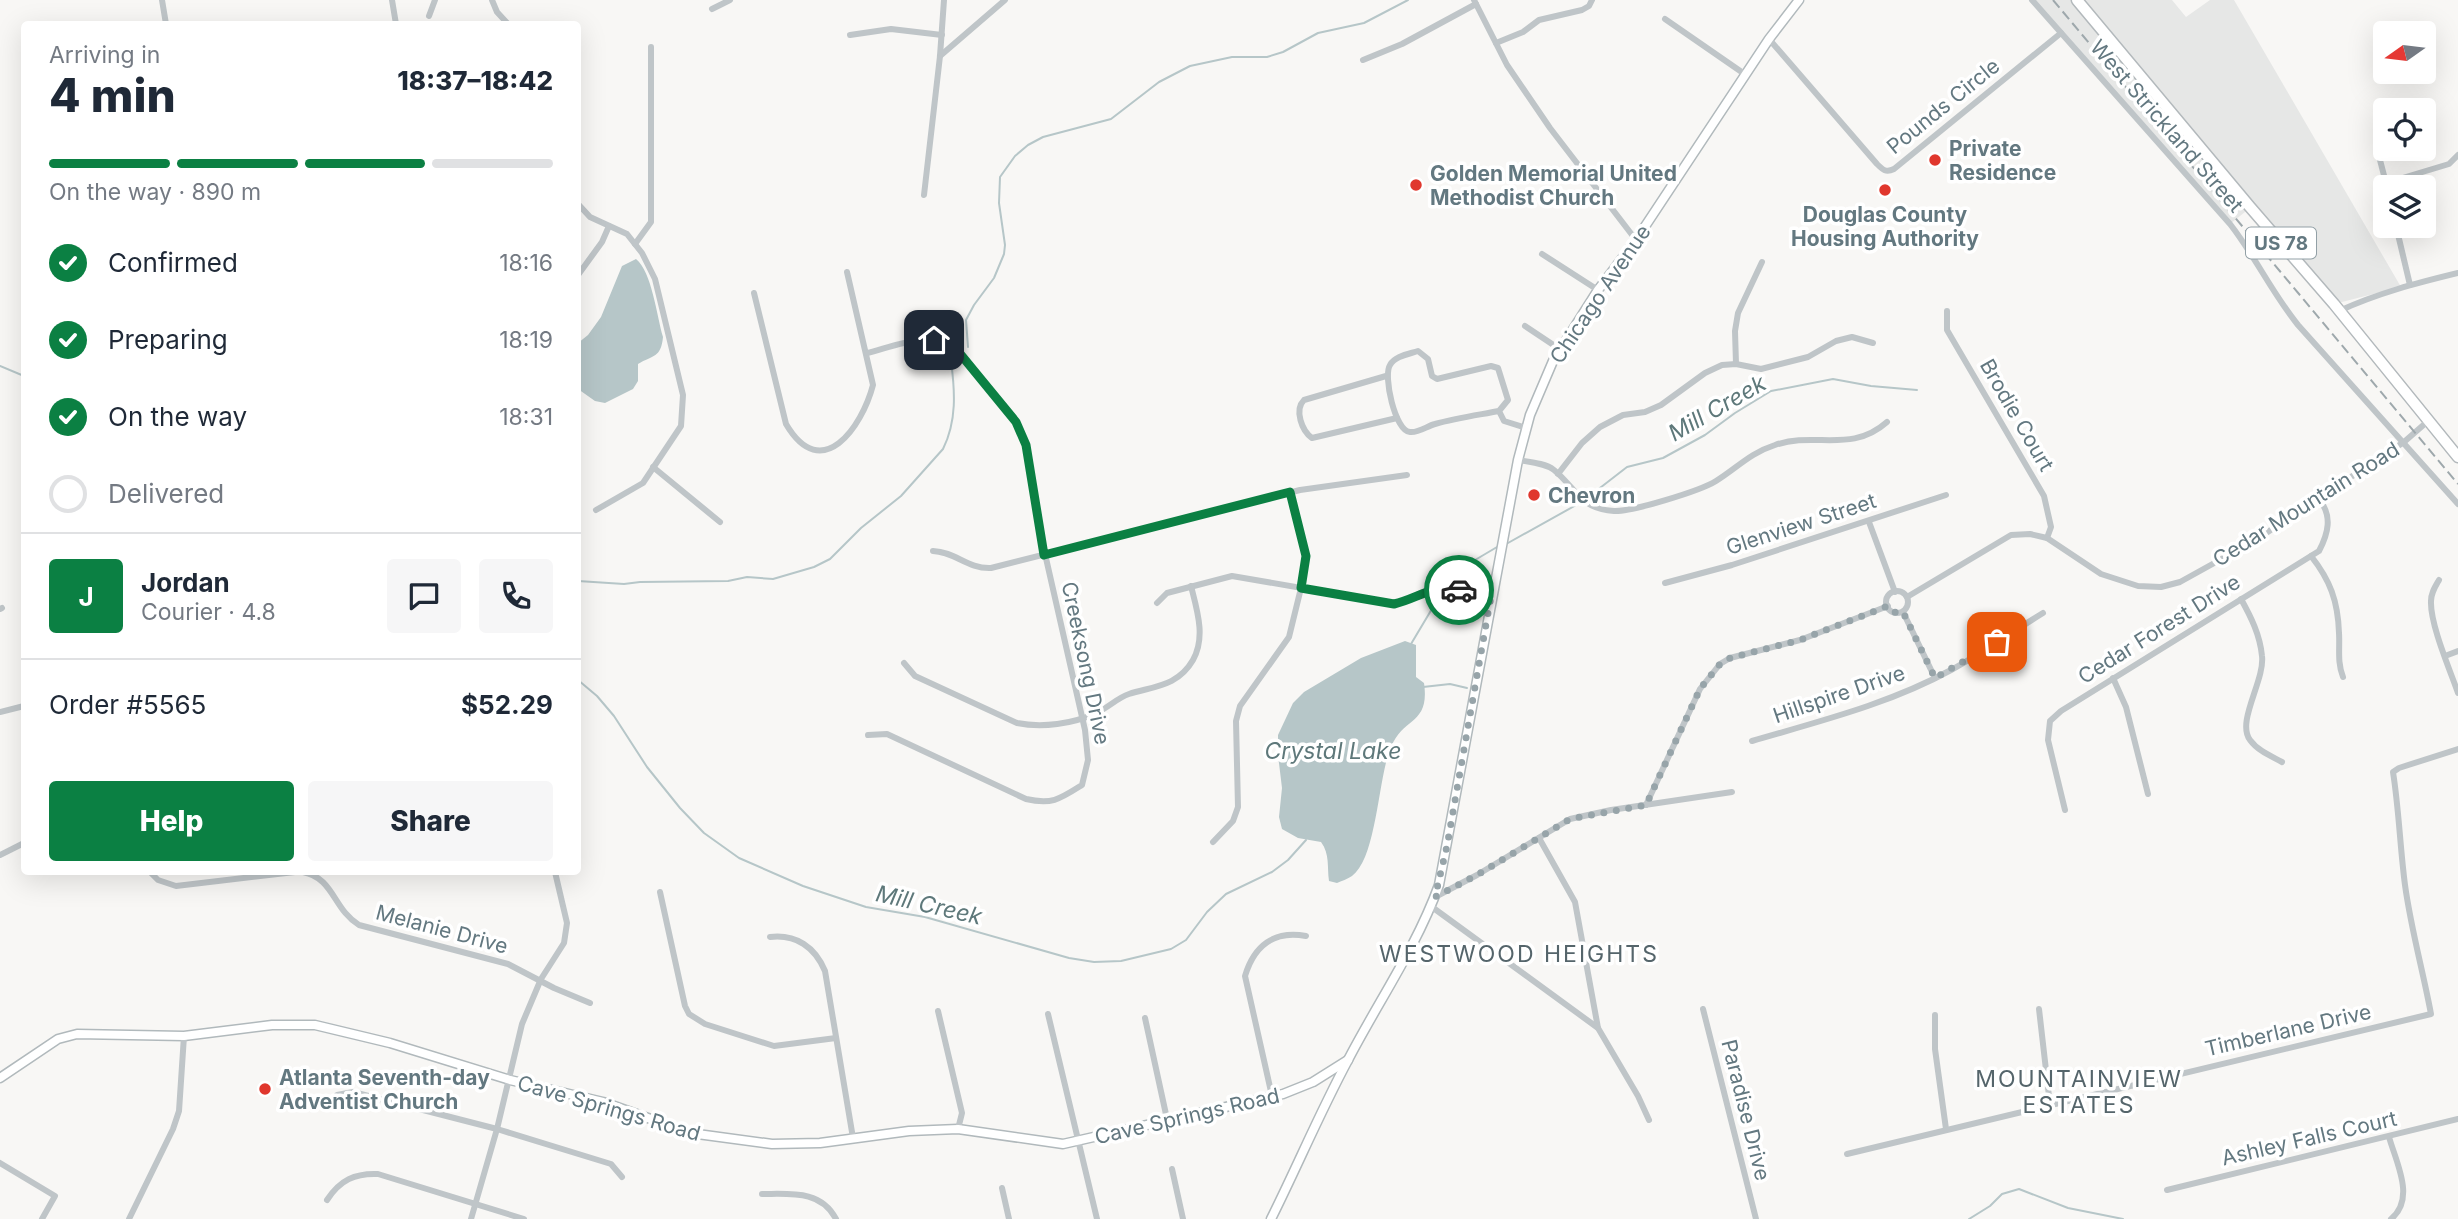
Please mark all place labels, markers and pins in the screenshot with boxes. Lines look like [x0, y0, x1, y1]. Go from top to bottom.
place label: Private Residence [1949, 136, 2056, 185]
marker: Private Residence [1927, 152, 1943, 168]
place label: Golden Memorial United Methodist Church [1430, 161, 1677, 210]
marker: Golden Memorial United Methodist Church [1408, 177, 1424, 193]
marker: Douglas County Housing Authority [1877, 182, 1893, 198]
place label: Douglas County Housing Authority [1791, 202, 1979, 251]
pin [904, 310, 964, 370]
place label: Chevron [1548, 483, 1635, 508]
marker: Chevron [1526, 487, 1542, 503]
pin [1967, 612, 2027, 672]
place label: Atlanta Seventh-day Adventist Church [279, 1065, 490, 1114]
marker: Atlanta Seventh-day Adventist Church [257, 1081, 273, 1097]

